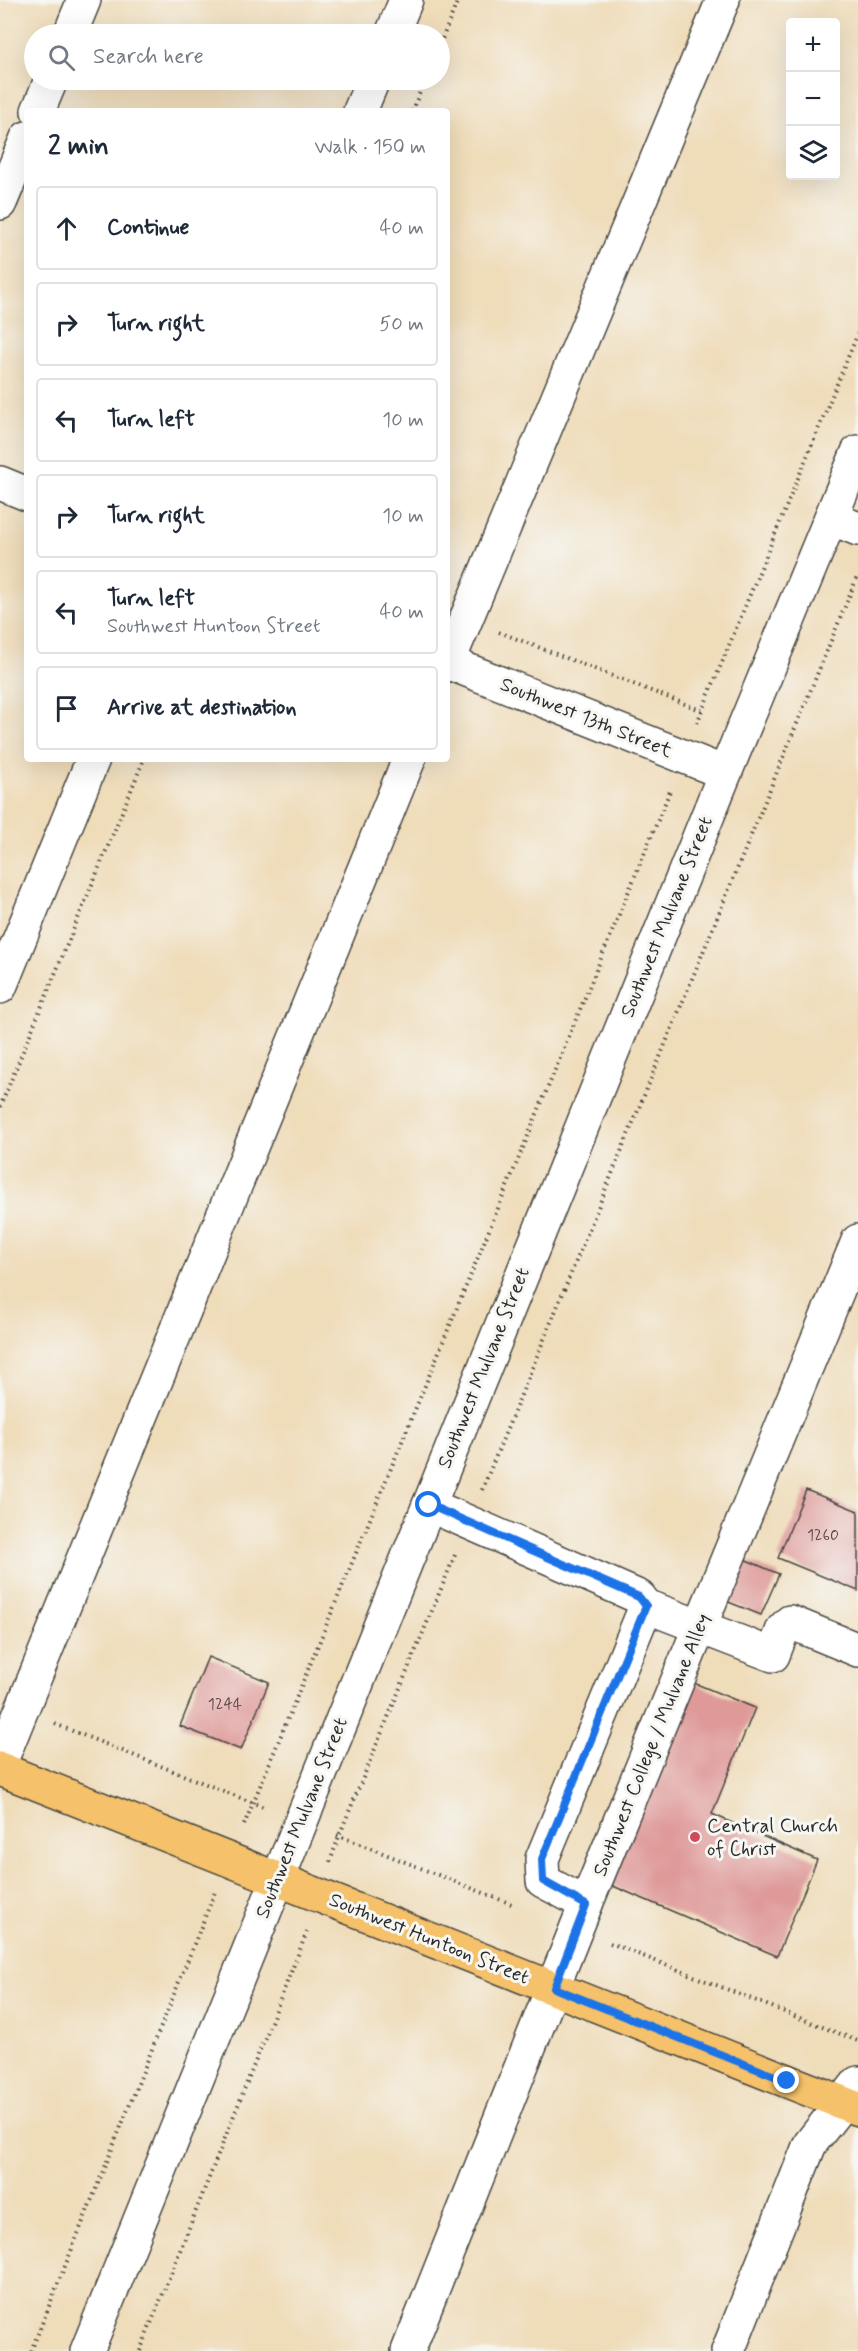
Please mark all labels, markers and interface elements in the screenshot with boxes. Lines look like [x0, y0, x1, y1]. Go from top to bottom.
map controls [786, 18, 840, 180]
button: + [786, 18, 840, 72]
search box [24, 24, 450, 90]
icon: search [45, 41, 78, 74]
text: Search here [93, 43, 204, 71]
button: − [786, 72, 840, 126]
button: layers [786, 126, 840, 180]
text: 2 min [48, 130, 109, 164]
text: Walk · 150 m [314, 134, 426, 161]
icon: ahead [50, 212, 83, 245]
text: Continue [107, 214, 189, 242]
text: 40 m [380, 215, 424, 242]
icon: right [50, 308, 83, 341]
text: Turn right [107, 310, 205, 338]
text: 50 m [379, 311, 424, 338]
icon: left [50, 404, 83, 437]
text: Turn left [107, 406, 195, 434]
text: 10 m [382, 407, 424, 434]
icon: right [50, 500, 83, 533]
text: Turn right [107, 502, 205, 530]
text: 10 m [382, 503, 424, 530]
text: Turn left [107, 585, 195, 613]
icon: left [50, 596, 83, 629]
text: 40 m [380, 599, 424, 626]
text: Southwest Huntoon Street [107, 613, 320, 640]
street label: Southwest 13th Street [496, 671, 676, 765]
icon: arrive [50, 692, 83, 725]
text: Arrive at destination [107, 694, 297, 722]
street label: Southwest Mulvane Street [614, 812, 720, 1022]
street label: Southwest Mulvane Street [431, 1263, 537, 1473]
route start [415, 1491, 441, 1517]
house number: 1260 [807, 1525, 839, 1546]
street label: Southwest College / Mulvane Alley [587, 1609, 717, 1881]
house number: 1244 [208, 1694, 242, 1715]
street label: Southwest Mulvane Street [249, 1713, 355, 1923]
place label: Central Church of Christ [707, 1813, 838, 1863]
marker: Central Church of Christ [688, 1830, 702, 1844]
street label: Southwest Huntoon Street [325, 1887, 533, 1991]
route end [773, 2067, 799, 2093]

